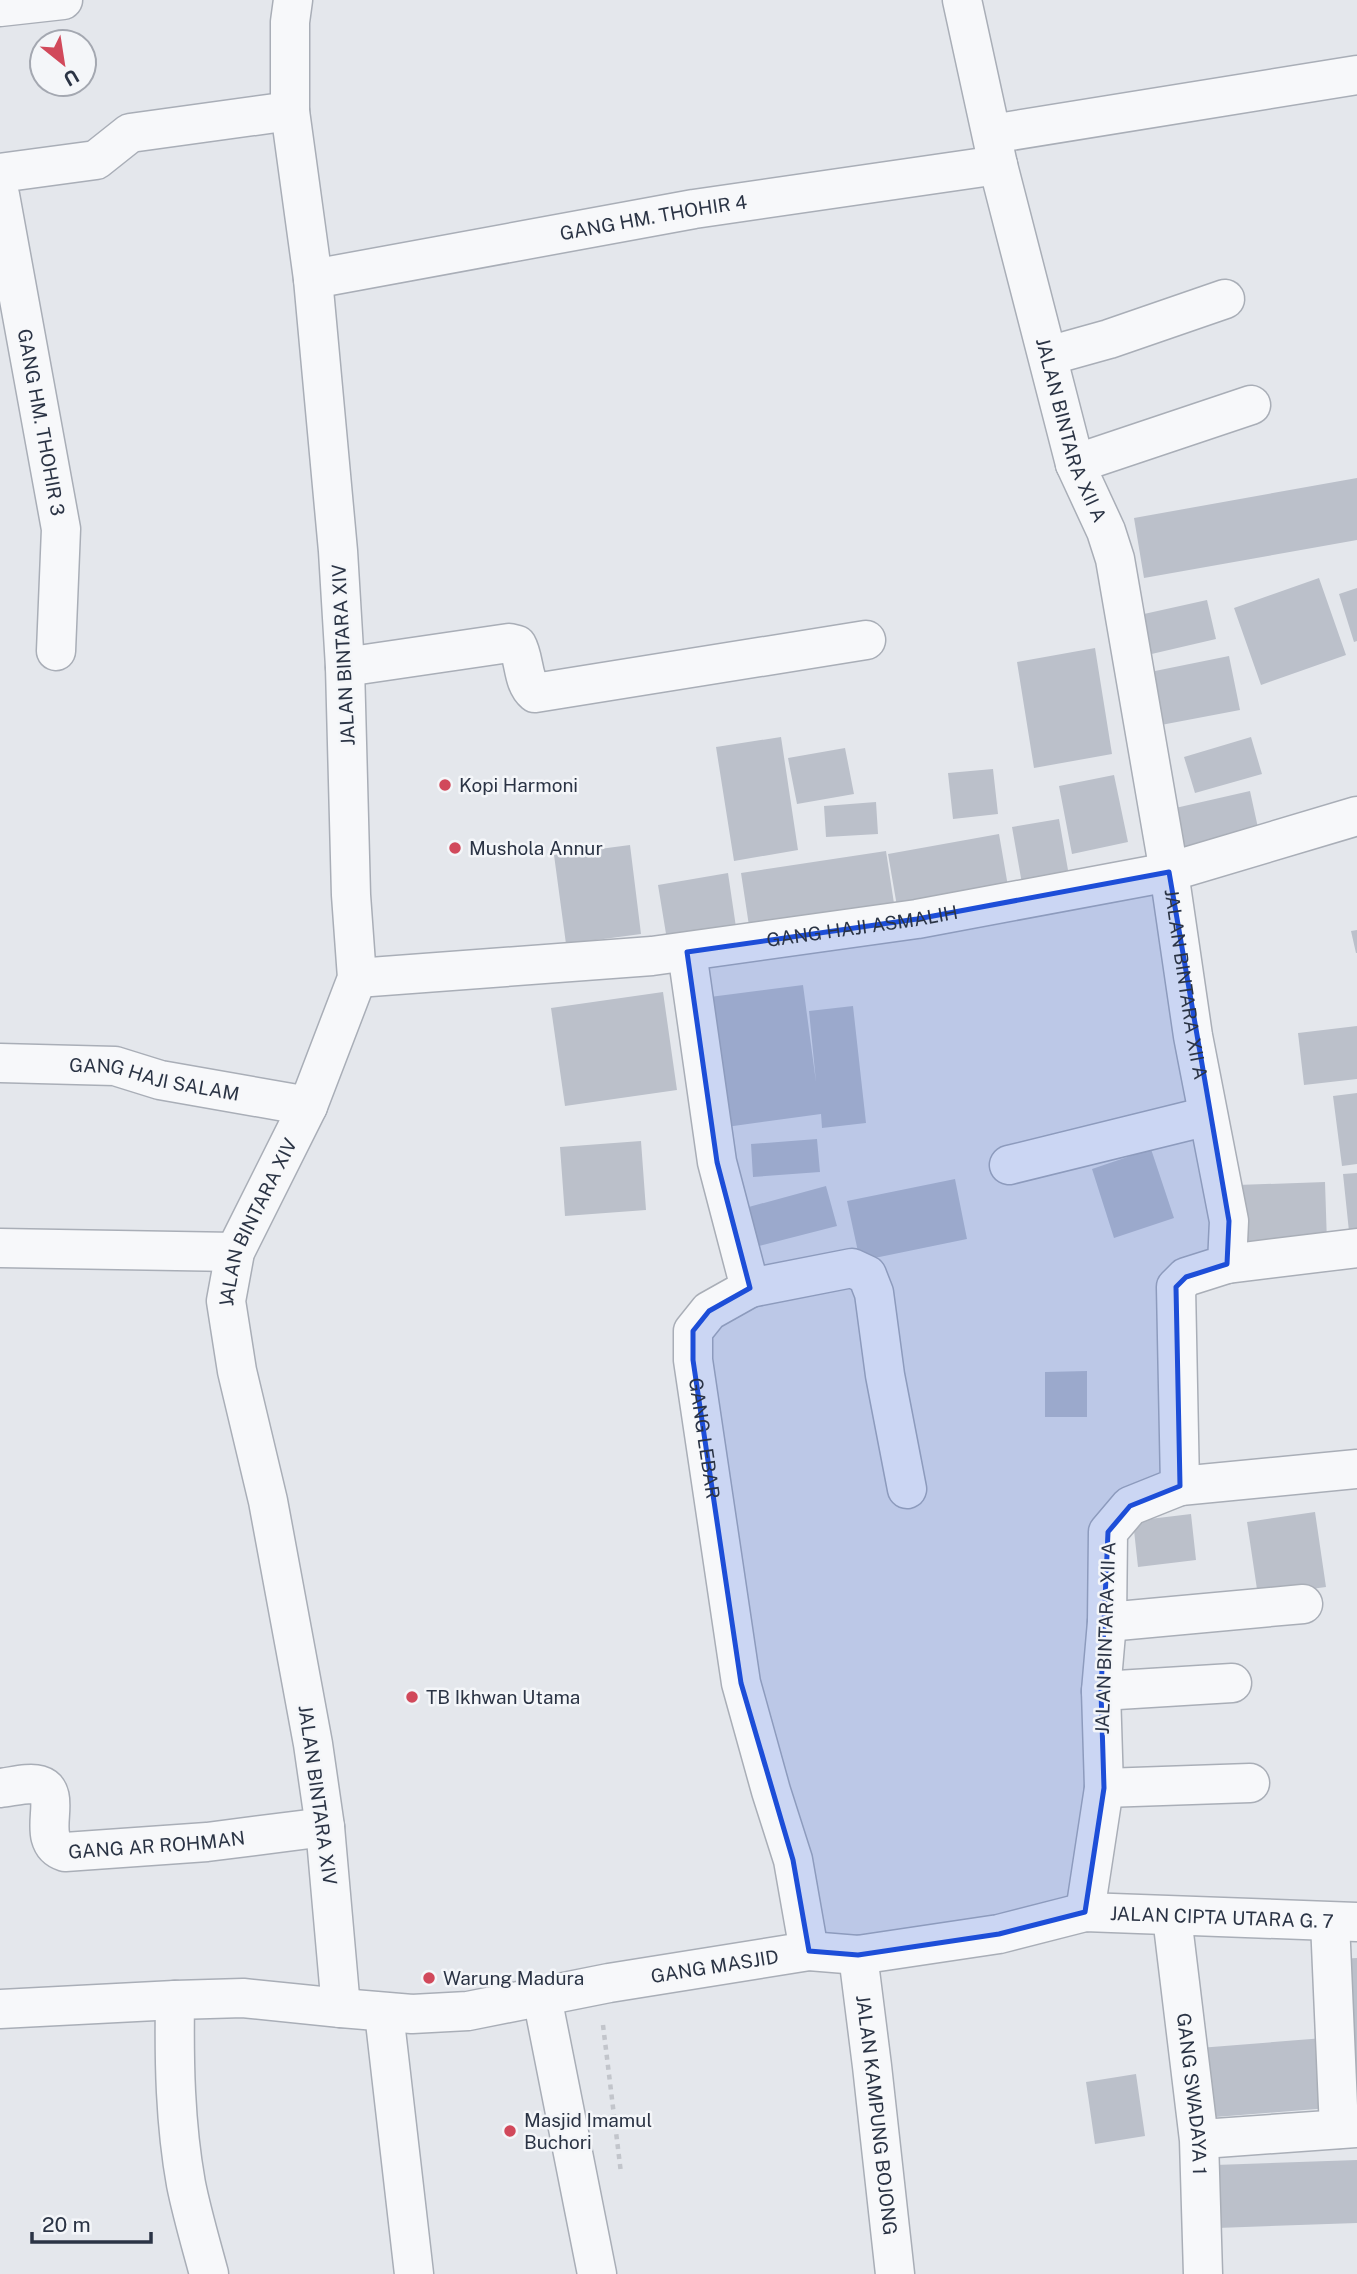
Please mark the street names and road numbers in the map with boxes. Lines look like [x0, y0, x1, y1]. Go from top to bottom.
street label: GANG HM. THOHIR 4 [558, 190, 749, 244]
street label: GANG HM. THOHIR 3 [14, 327, 69, 518]
street label: JALAN BINTARA XII A [1032, 335, 1111, 526]
street label: JALAN BINTARA XIV [327, 563, 359, 746]
street label: JALAN BINTARA XII A [1161, 887, 1212, 1081]
street label: GANG HAJI ASMALIH [765, 901, 960, 951]
street label: GANG HAJI SALAM [69, 1054, 241, 1105]
street label: JALAN BINTARA XIV [215, 1134, 301, 1309]
street label: GANG LEBAR [685, 1376, 724, 1500]
street label: JALAN BINTARA XII A [1091, 1541, 1119, 1735]
street label: JALAN BINTARA XIV [294, 1703, 342, 1887]
street label: GANG AR ROHMAN [67, 1826, 246, 1863]
street label: JALAN CIPTA UTARA G. 7 [1110, 1902, 1334, 1932]
street label: GANG MASJID [649, 1945, 780, 1987]
street label: JALAN KAMPUNG BOJONG [852, 1993, 902, 2236]
street label: GANG SWADAYA 1 [1173, 2012, 1211, 2175]

